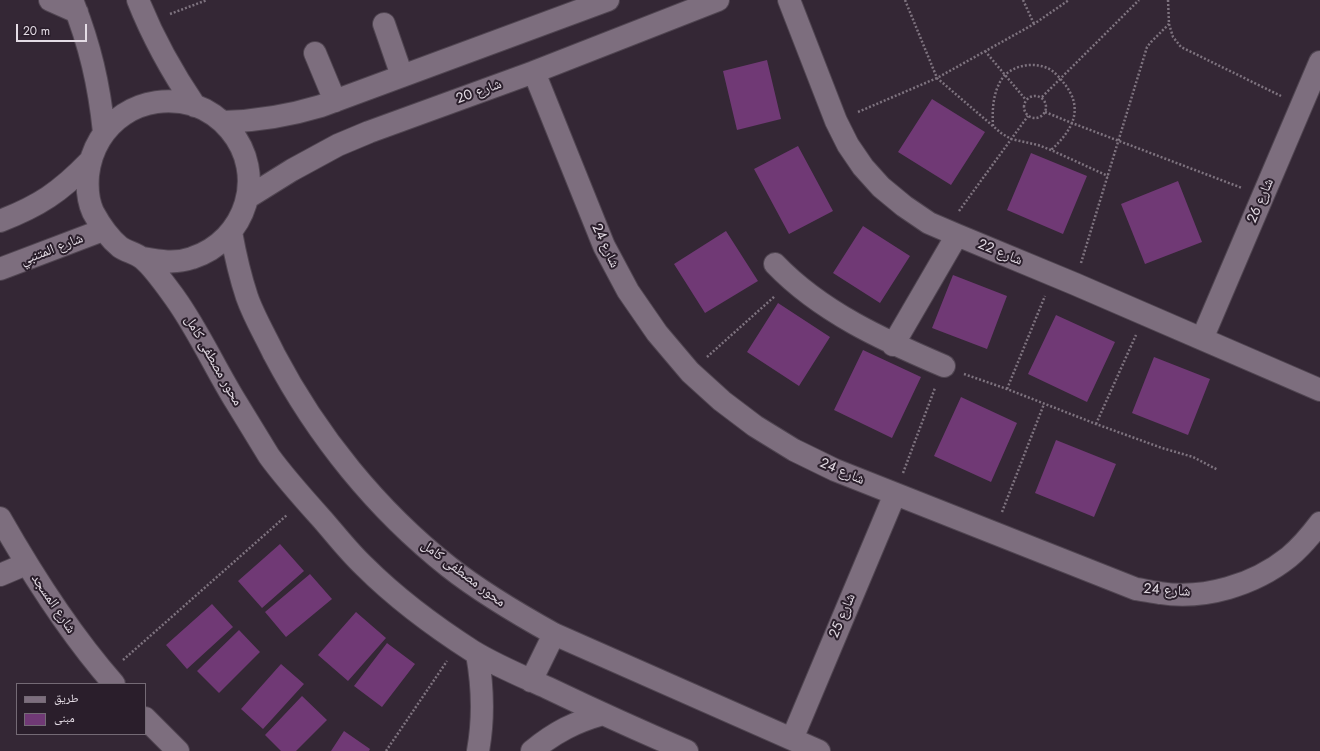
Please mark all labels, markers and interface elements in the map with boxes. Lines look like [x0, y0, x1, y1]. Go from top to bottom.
scale bar [18, 16, 89, 42]
text: 20 m [23, 22, 50, 40]
street label: شارع 20 [454, 76, 504, 108]
street label: شارع 26 [1244, 176, 1278, 226]
street label: شارع 24 [587, 221, 623, 271]
street label: شارع المتنبي [18, 230, 86, 270]
street label: شارع 22 [975, 236, 1025, 270]
street label: محور مصطفى كامل [180, 313, 246, 409]
street label: شارع 24 [817, 455, 867, 489]
street label: محور مصطفى كامل [418, 537, 508, 611]
street label: شارع المسجد [27, 571, 79, 637]
street label: شارع 24 [1143, 581, 1191, 601]
street label: شارع 25 [826, 591, 860, 641]
legend [16, 683, 146, 735]
text: طريق [54, 689, 79, 707]
text: مبنى [54, 709, 75, 727]

